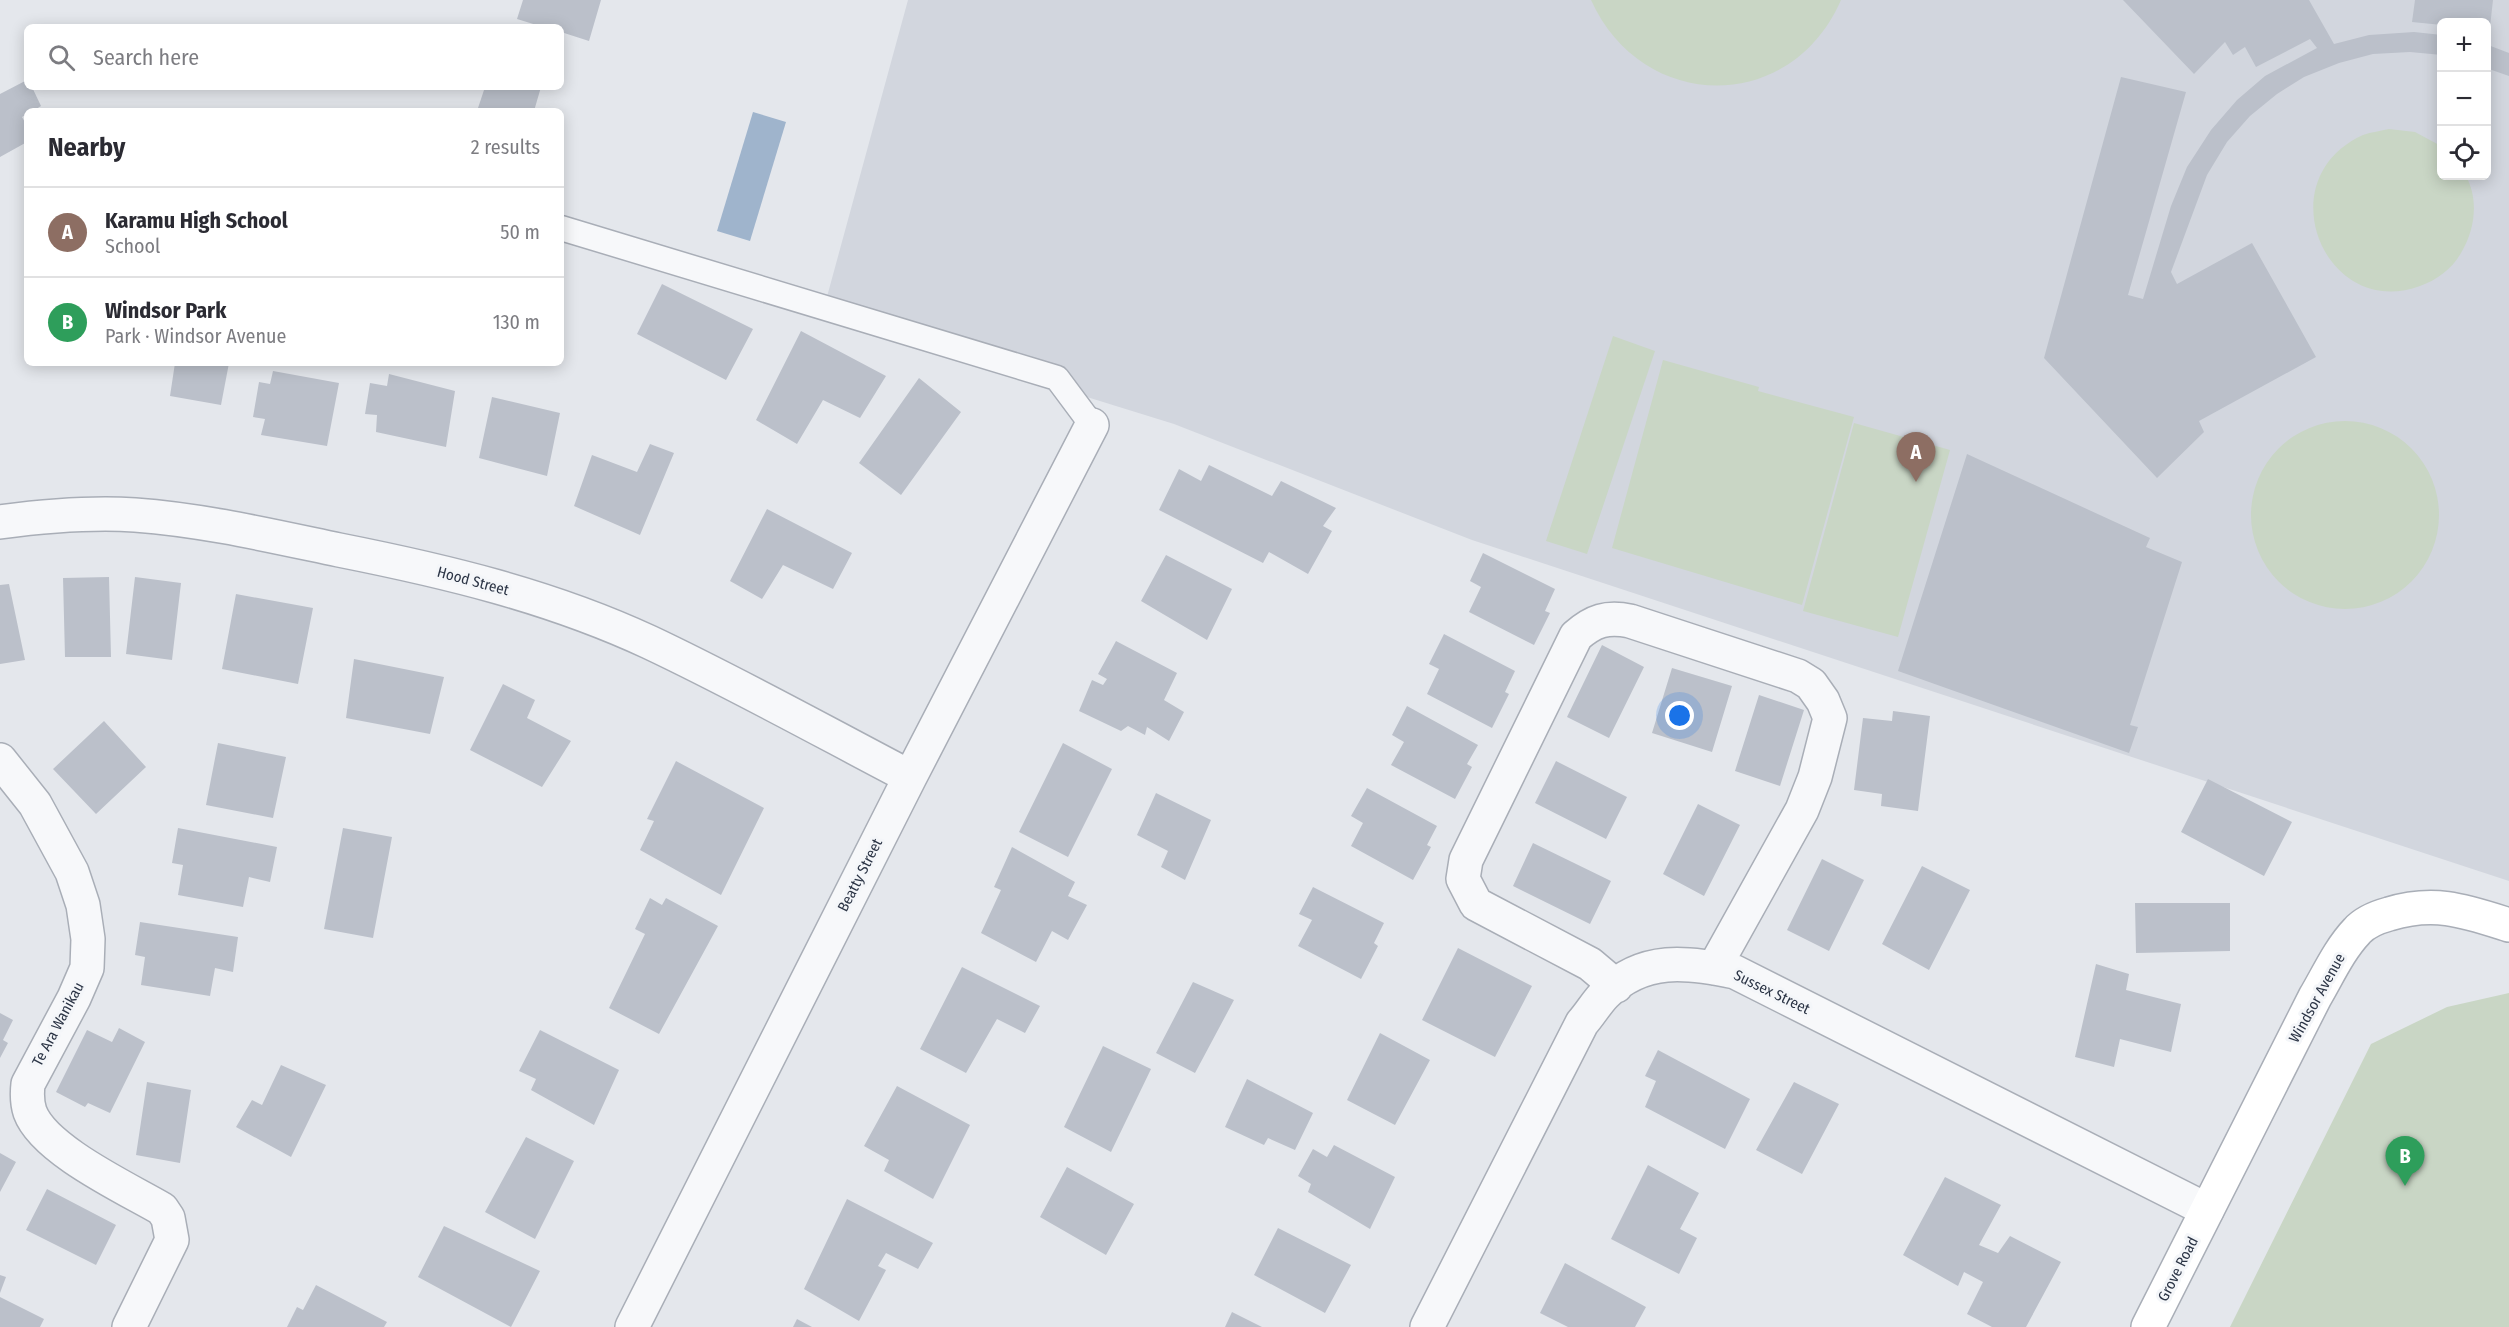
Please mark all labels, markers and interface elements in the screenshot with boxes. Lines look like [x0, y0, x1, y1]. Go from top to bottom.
map controls [2437, 18, 2491, 180]
button: + [2437, 18, 2491, 72]
search box [24, 24, 564, 90]
icon: search [45, 41, 78, 74]
text: Search here [93, 44, 199, 71]
button: − [2437, 72, 2491, 126]
button: locate [2437, 126, 2491, 180]
text: Nearby [48, 132, 125, 163]
text: 2 results [471, 135, 540, 159]
text: Karamu High School [105, 207, 288, 234]
text: A [62, 220, 73, 244]
text: 50 m [500, 220, 540, 244]
text: School [105, 234, 160, 258]
text: Windsor Park [105, 297, 226, 324]
text: B [62, 310, 73, 334]
text: 130 m [493, 310, 540, 334]
text: Park · Windsor Avenue [105, 324, 286, 348]
pin: A [1896, 432, 1936, 482]
street label: Hood Street [435, 563, 511, 599]
your location [1665, 701, 1694, 730]
street label: Beatty Street [834, 835, 886, 915]
street label: Windsor Avenue [2285, 950, 2349, 1046]
street label: Sussex Street [1731, 966, 1813, 1018]
street label: Te Ara Wanikau [28, 979, 88, 1069]
pin: B [2386, 1136, 2424, 1186]
street label: Grove Road [2154, 1234, 2202, 1304]

